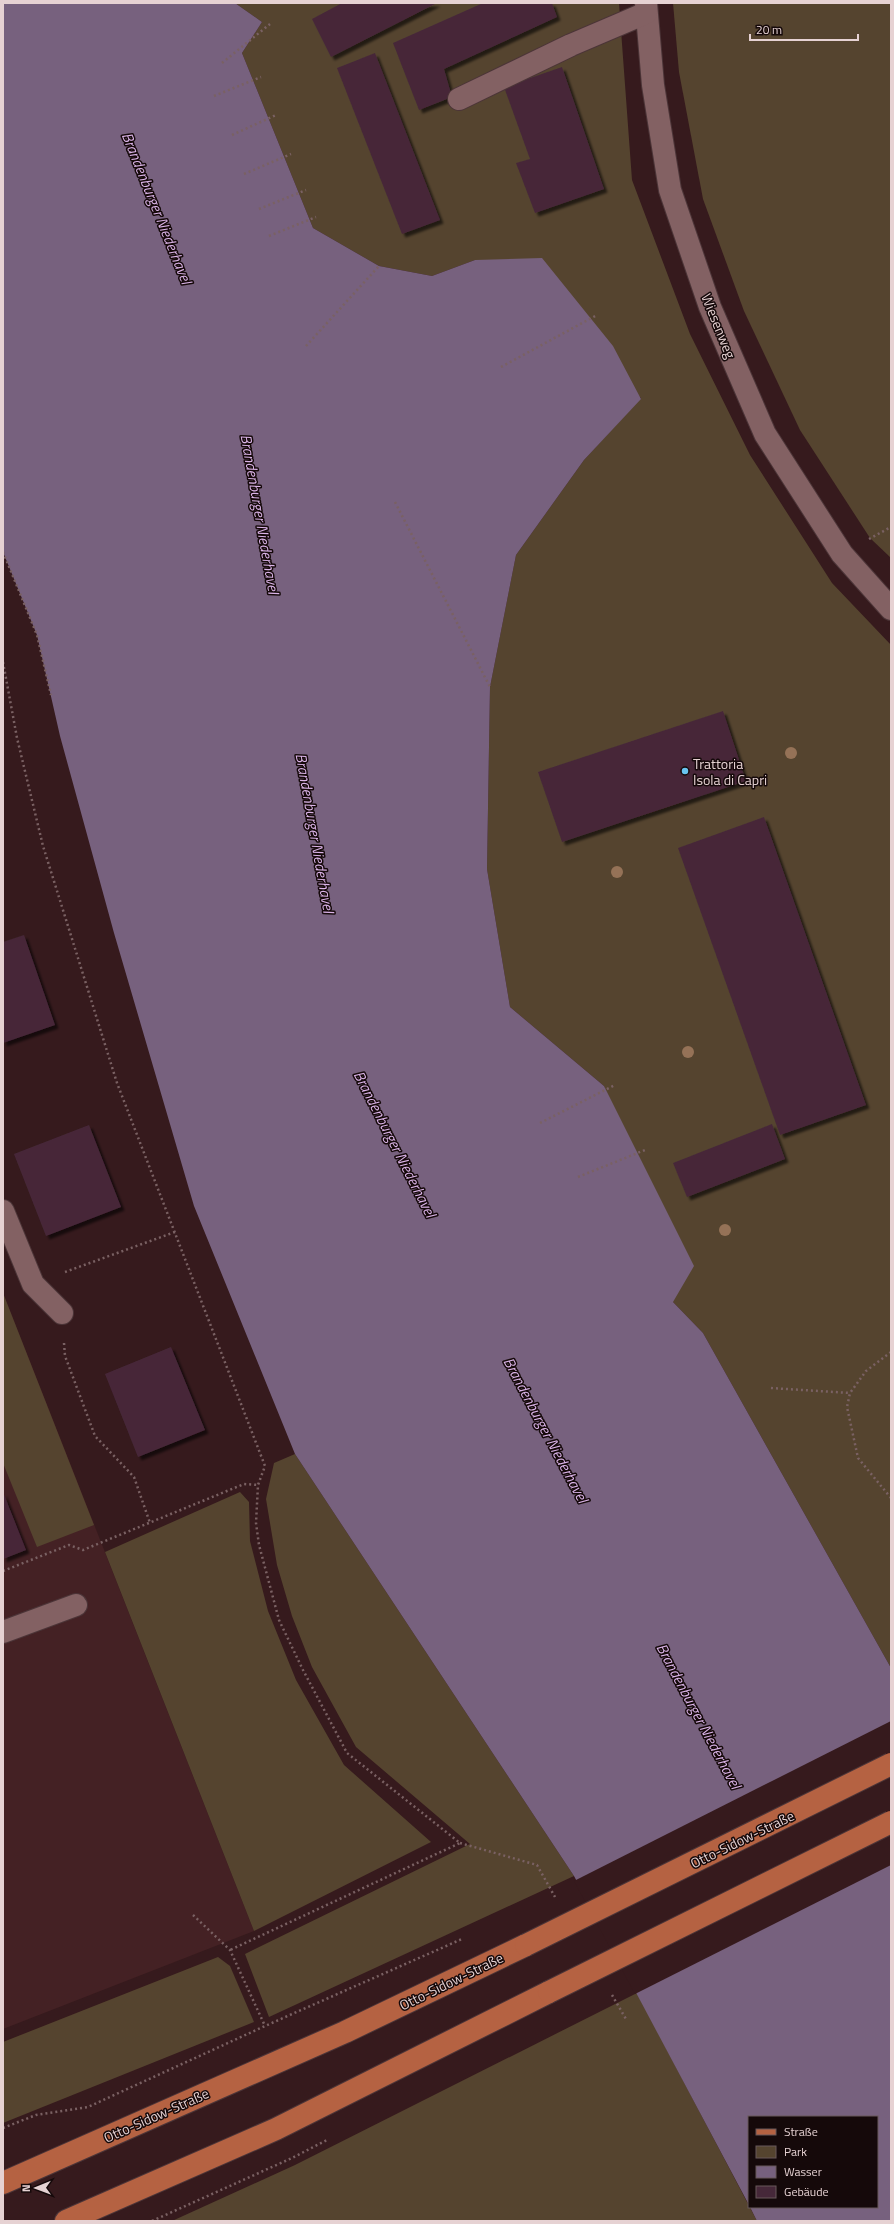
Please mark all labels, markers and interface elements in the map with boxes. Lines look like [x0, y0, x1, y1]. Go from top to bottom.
scale bar [750, 16, 858, 42]
text: 20 m [756, 20, 782, 39]
water label: Brandenburger Niederhavel [116, 129, 199, 289]
street label: Wiesenweg [696, 290, 742, 362]
water label: Brandenburger Niederhavel [235, 432, 286, 598]
water label: Brandenburger Niederhavel [290, 751, 341, 917]
place label: Trattoria Isola di Capri [693, 753, 767, 790]
marker: Trattoria Isola di Capri [680, 766, 690, 776]
water label: Brandenburger Niederhavel [348, 1067, 443, 1223]
water label: Brandenburger Niederhavel [498, 1353, 595, 1509]
water label: Brandenburger Niederhavel [651, 1639, 748, 1795]
street label: Otto-Sidow-Straße [687, 1805, 797, 1873]
street label: Otto-Sidow-Straße [396, 1947, 506, 2015]
street label: Otto-Sidow-Straße [100, 2082, 212, 2148]
legend [748, 2116, 878, 2208]
text: Straße [784, 2122, 818, 2141]
text: Park [784, 2142, 807, 2161]
text: Wasser [784, 2162, 822, 2181]
north arrow [16, 2168, 56, 2208]
text: Gebäude [784, 2182, 829, 2201]
text: N [18, 2184, 34, 2192]

